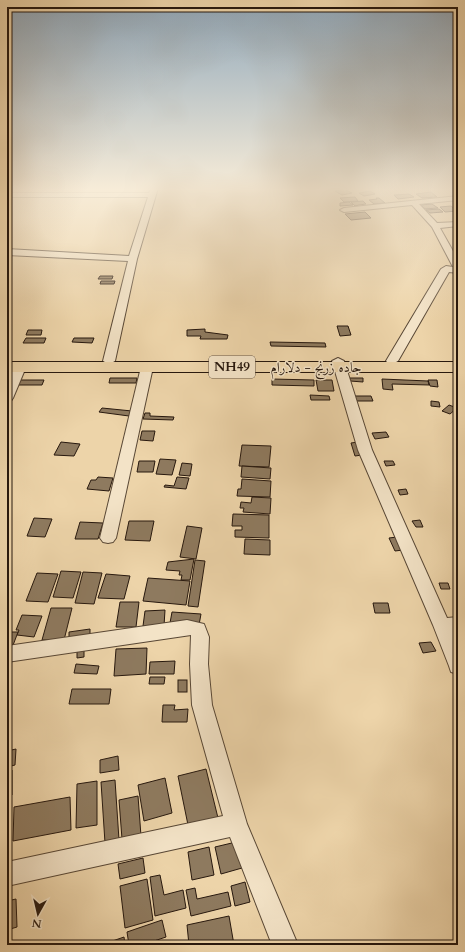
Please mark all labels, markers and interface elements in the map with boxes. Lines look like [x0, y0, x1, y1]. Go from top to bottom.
road number: NH49 [209, 356, 255, 378]
street label: جاده زرنج - دلارام [270, 358, 362, 380]
north arrow [18, 894, 58, 934]
text: N [30, 915, 42, 931]

